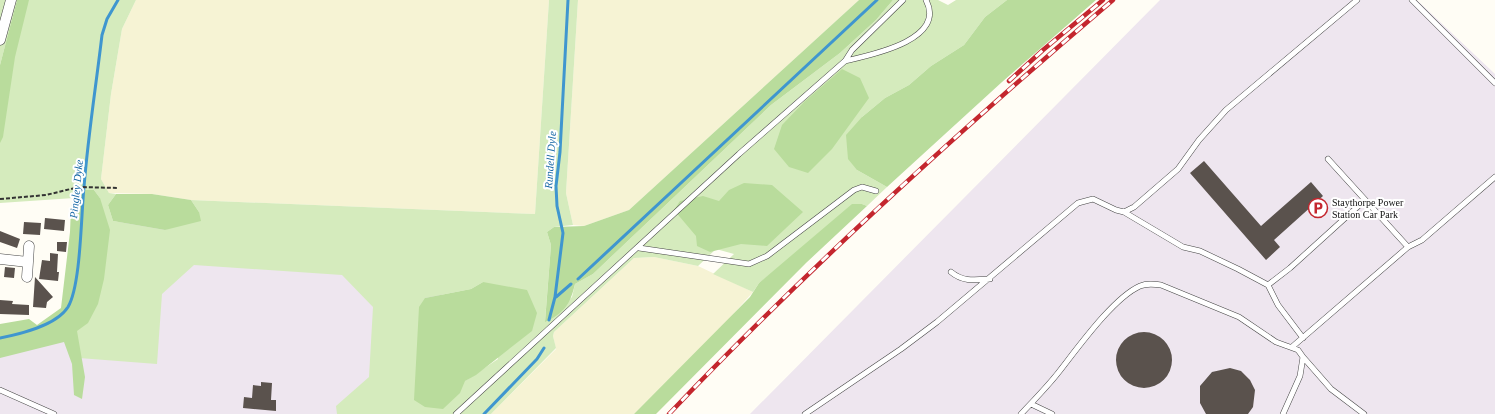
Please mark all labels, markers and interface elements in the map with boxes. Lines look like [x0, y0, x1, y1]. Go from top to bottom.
water label: Rundell Dyle [542, 131, 558, 190]
water label: Pingley Dyke [67, 159, 85, 220]
parking icon: Staythorpe Power Station Car Park [1307, 197, 1329, 219]
place label: Staythorpe Power Station Car Park [1332, 197, 1404, 220]

